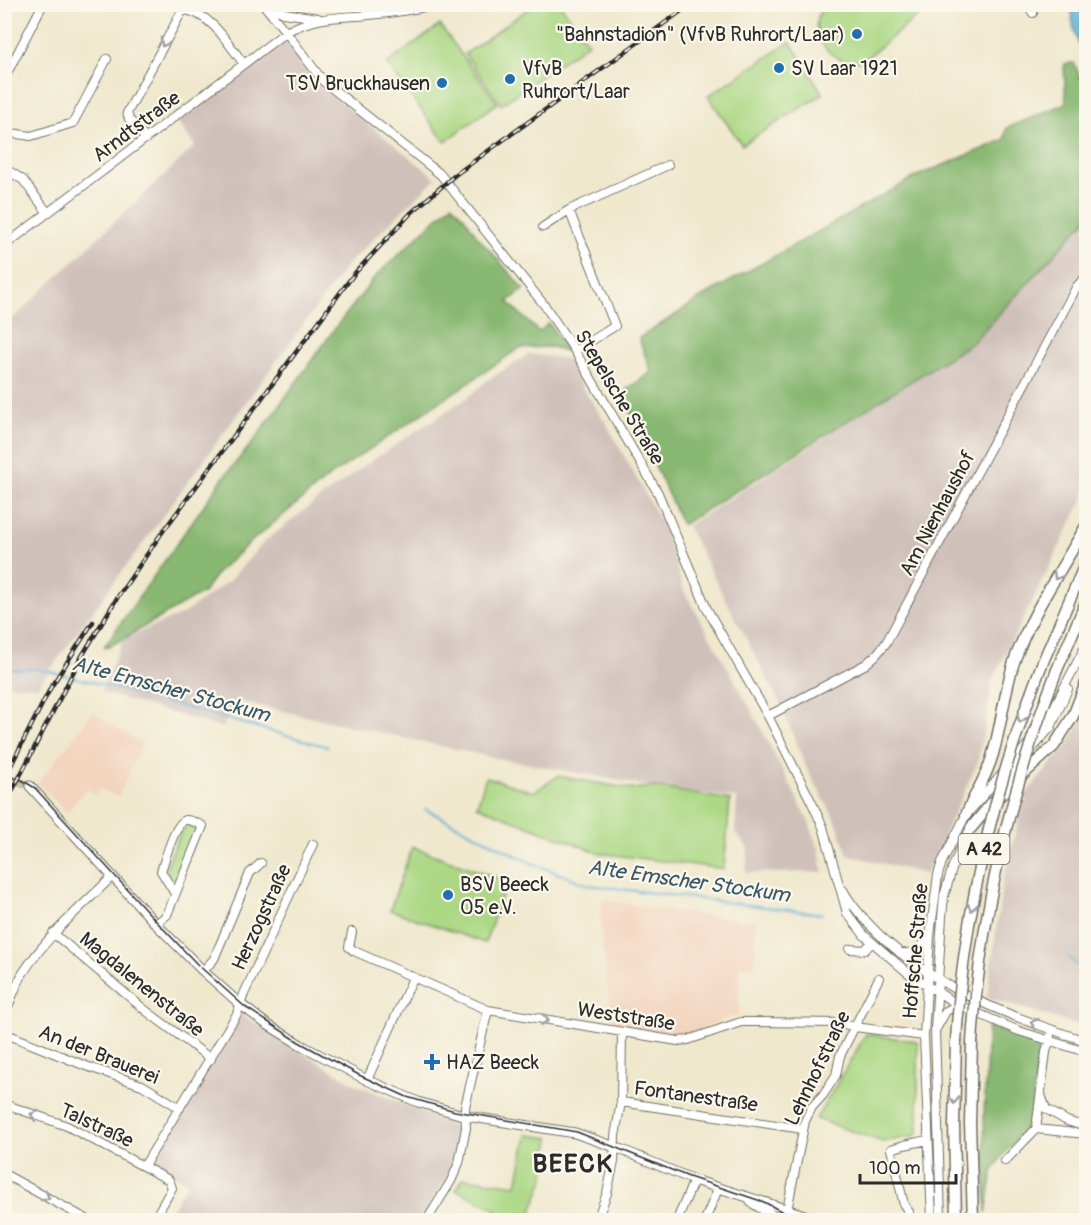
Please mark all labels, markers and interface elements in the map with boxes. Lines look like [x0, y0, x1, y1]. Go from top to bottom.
place label: "Bahnstadion" (VfvB Ruhrort/Laar) [556, 22, 845, 47]
marker: "Bahnstadion" (VfvB Ruhrort/Laar) [850, 27, 864, 41]
one-way arrow [160, 37, 171, 47]
place label: VfvB Ruhrort/Laar [522, 56, 630, 104]
place label: SV Laar 1921 [791, 56, 897, 81]
marker: SV Laar 1921 [772, 61, 786, 75]
place label: TSV Bruckhausen [286, 71, 430, 96]
marker: VfvB Ruhrort/Laar [503, 72, 517, 86]
marker: TSV Bruckhausen [435, 76, 449, 90]
street label: Arndtstraße [87, 85, 185, 168]
street label: Stepelsche Straße [569, 325, 670, 469]
street label: Am Nienhaushof [894, 446, 981, 580]
one-way arrow [1053, 570, 1064, 580]
water label: Alte Emscher Stockum [69, 650, 274, 729]
one-way arrow [1016, 713, 1029, 724]
road number: A 42 [958, 834, 1010, 864]
water label: Alte Emscher Stockum [586, 854, 793, 909]
street label: Herzogstraße [226, 860, 297, 974]
place label: BSV Beeck 05 e.V. [460, 872, 549, 920]
street label: Hoffsche Straße [897, 882, 934, 1020]
marker: BSV Beeck 05 e.V. [441, 888, 455, 902]
one-way arrow [966, 902, 979, 912]
street label: Magdalenenstraße [74, 927, 209, 1042]
street label: Weststraße [576, 996, 676, 1037]
street label: Lehnhofstraße [779, 1007, 856, 1130]
one-way arrow [540, 1013, 550, 1026]
one-way arrow [1029, 1018, 1040, 1031]
street label: An der Brauerei [35, 1019, 163, 1090]
place label: HAZ Beeck [446, 1050, 540, 1075]
marker: HAZ Beeck [423, 1053, 441, 1071]
street label: Fontanestraße [632, 1075, 760, 1118]
one-way arrow [948, 1096, 960, 1105]
street label: Talstraße [56, 1098, 138, 1153]
one-way arrow [29, 1110, 40, 1122]
scale bar [860, 1147, 956, 1185]
district label: BEECK [533, 1148, 613, 1180]
text: 100 m [869, 1157, 921, 1180]
one-way arrow [40, 1190, 51, 1201]

